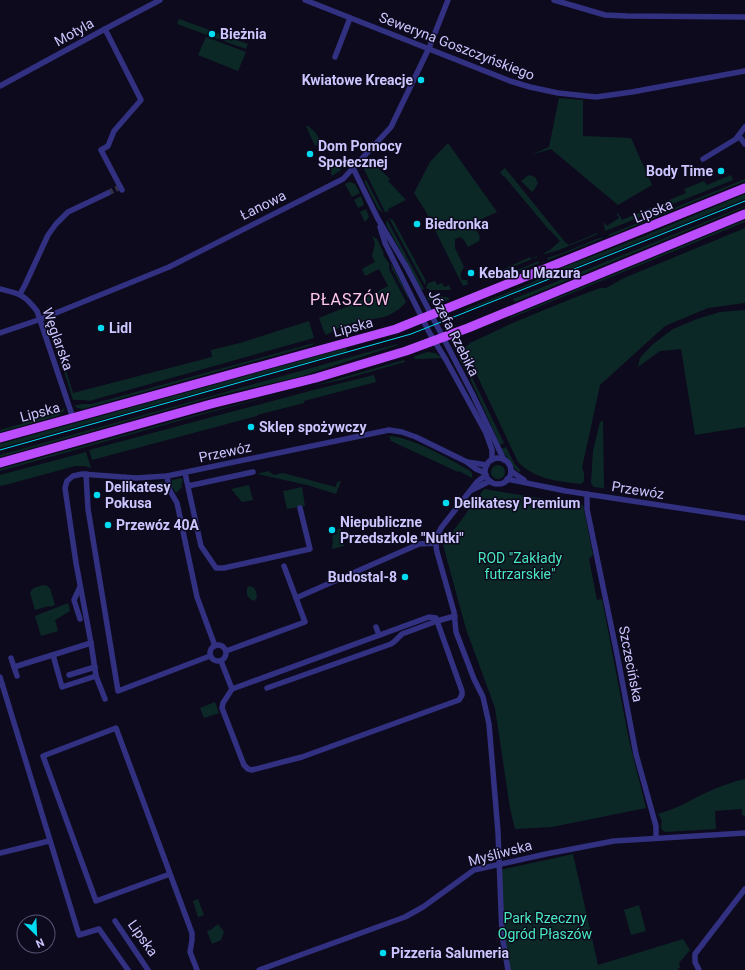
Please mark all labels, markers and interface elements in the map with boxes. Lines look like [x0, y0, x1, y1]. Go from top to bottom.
street label: Seweryna Goszczyńskiego [377, 9, 537, 83]
street label: Motyla [52, 15, 96, 49]
place label: Bieżnia [220, 26, 267, 42]
marker: Bieżnia [207, 29, 217, 39]
place label: Kwiatowe Kreacje [302, 72, 413, 88]
marker: Kwiatowe Kreacje [416, 75, 426, 85]
place label: Dom Pomocy Społecznej [318, 138, 403, 170]
marker: Dom Pomocy Społecznej [305, 149, 315, 159]
place label: Body Time [646, 163, 713, 179]
marker: Body Time [716, 166, 726, 176]
street label: Łanowa [237, 187, 289, 223]
street label: Lipska [631, 196, 675, 226]
place label: Biedronka [425, 216, 489, 232]
marker: Biedronka [412, 219, 422, 229]
place label: Kebab u Mazura [479, 265, 581, 281]
marker: Kebab u Mazura [466, 268, 476, 278]
street label: Józefa Rzebika [425, 287, 483, 379]
district label: PŁASZÓW [310, 289, 390, 309]
street label: Węglarska [39, 306, 77, 372]
street label: Lipska [331, 314, 375, 340]
place label: Lidl [109, 320, 132, 336]
marker: Lidl [96, 323, 106, 333]
street label: Lipska [18, 399, 62, 425]
place label: Sklep spożywczy [259, 419, 367, 435]
marker: Sklep spożywczy [246, 422, 256, 432]
street label: Przewóz [197, 439, 253, 465]
street label: Przewóz [610, 478, 666, 502]
place label: Delikatesy Pokusa [105, 479, 172, 511]
marker: Delikatesy Pokusa [92, 490, 102, 500]
place label: Delikatesy Premium [454, 495, 580, 511]
marker: Delikatesy Premium [441, 498, 451, 508]
place label: Niepubliczne Przedszkole "Nutki" [340, 514, 464, 546]
place label: Przewóz 40A [116, 517, 199, 533]
marker: Przewóz 40A [103, 520, 113, 530]
marker: Niepubliczne Przedszkole "Nutki" [327, 525, 337, 535]
park label: ROD "Zakłady futrzarskie" [478, 550, 563, 582]
place label: Budostal-8 [328, 569, 397, 585]
marker: Budostal-8 [400, 572, 410, 582]
street label: Szczecińska [616, 625, 646, 703]
street label: Myśliwska [466, 837, 534, 869]
park label: Park Rzeczny Ogród Płaszów [498, 910, 593, 942]
north arrow [16, 914, 56, 954]
street label: Lipska [125, 917, 161, 959]
text: N [33, 935, 46, 950]
place label: Pizzeria Salumeria [391, 945, 509, 961]
marker: Pizzeria Salumeria [378, 948, 388, 958]

